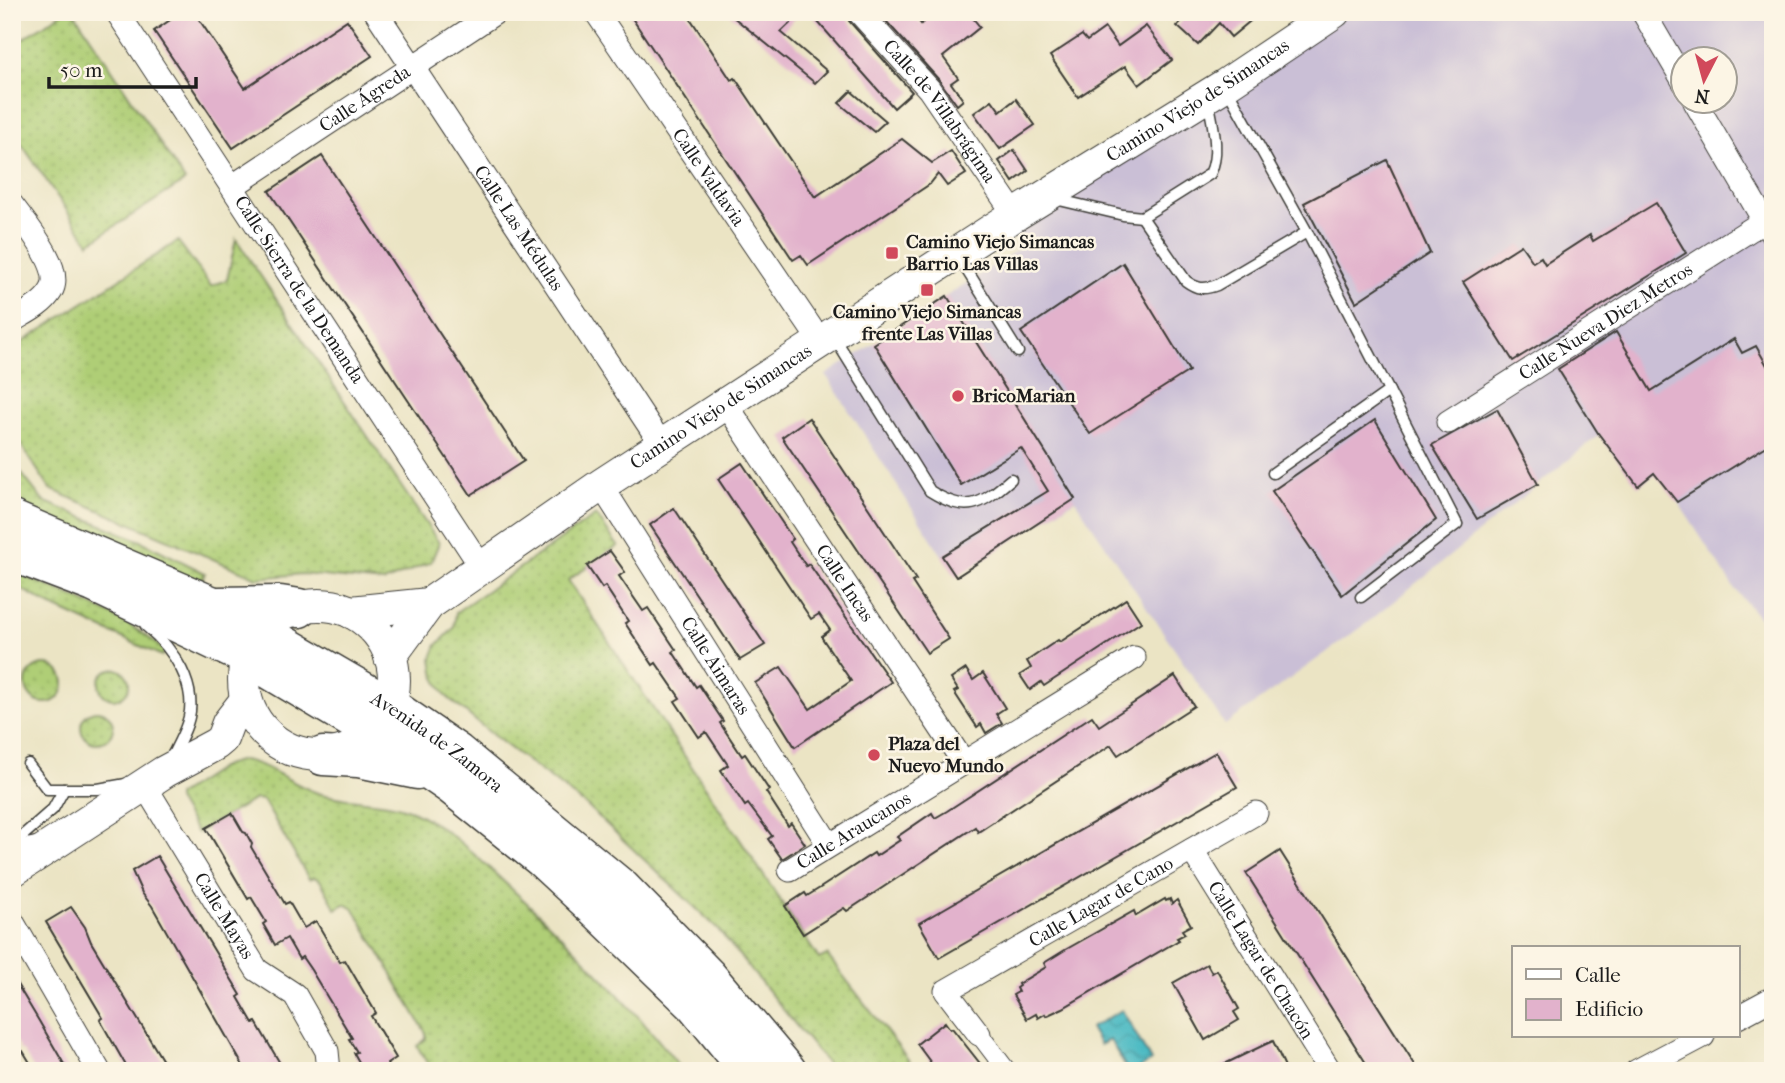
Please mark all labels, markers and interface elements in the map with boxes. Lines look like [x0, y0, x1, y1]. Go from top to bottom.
street label: Camino Viejo de Simancas [1102, 34, 1293, 167]
street label: Calle de Villabrágima [879, 35, 1001, 187]
scale bar [49, 46, 196, 90]
north arrow [1670, 46, 1740, 116]
text: 50 m [60, 58, 103, 82]
street label: Calle Ágreda [315, 61, 415, 137]
text: N [1693, 84, 1711, 108]
street label: Calle Valdavia [668, 124, 750, 231]
street label: Calle Las Médulas [469, 161, 568, 295]
street label: Calle Sierra de la Demanda [230, 192, 369, 388]
place label: Camino Viejo Simancas Barrio Las Villas [906, 231, 1094, 275]
marker: Camino Viejo Simancas Barrio Las Villas [884, 245, 900, 261]
street label: Calle Nueva Diez Metros [1515, 258, 1697, 385]
marker: Camino Viejo Simancas frente Las Villas [919, 282, 935, 298]
place label: Camino Viejo Simancas frente Las Villas [833, 301, 1021, 345]
street label: Camino Viejo de Simancas [626, 340, 816, 474]
place label: BricoMarian [972, 385, 1076, 407]
marker: BricoMarian [950, 388, 966, 404]
street label: Calle Incas [811, 540, 878, 626]
street label: Calle Aimaras [676, 613, 755, 719]
street label: Avenida de Zamora [366, 687, 507, 797]
place label: Plaza del Nuevo Mundo [888, 733, 1004, 777]
marker: Plaza del Nuevo Mundo [866, 747, 882, 763]
street label: Calle Araucanos [793, 787, 915, 874]
street label: Calle Lagar de Cano [1025, 852, 1177, 952]
street label: Calle Mayas [189, 869, 259, 963]
street label: Calle Lagar de Chacón [1203, 877, 1318, 1043]
legend [1512, 946, 1740, 1038]
text: Calle [1575, 963, 1621, 987]
text: Edificio [1575, 997, 1643, 1021]

